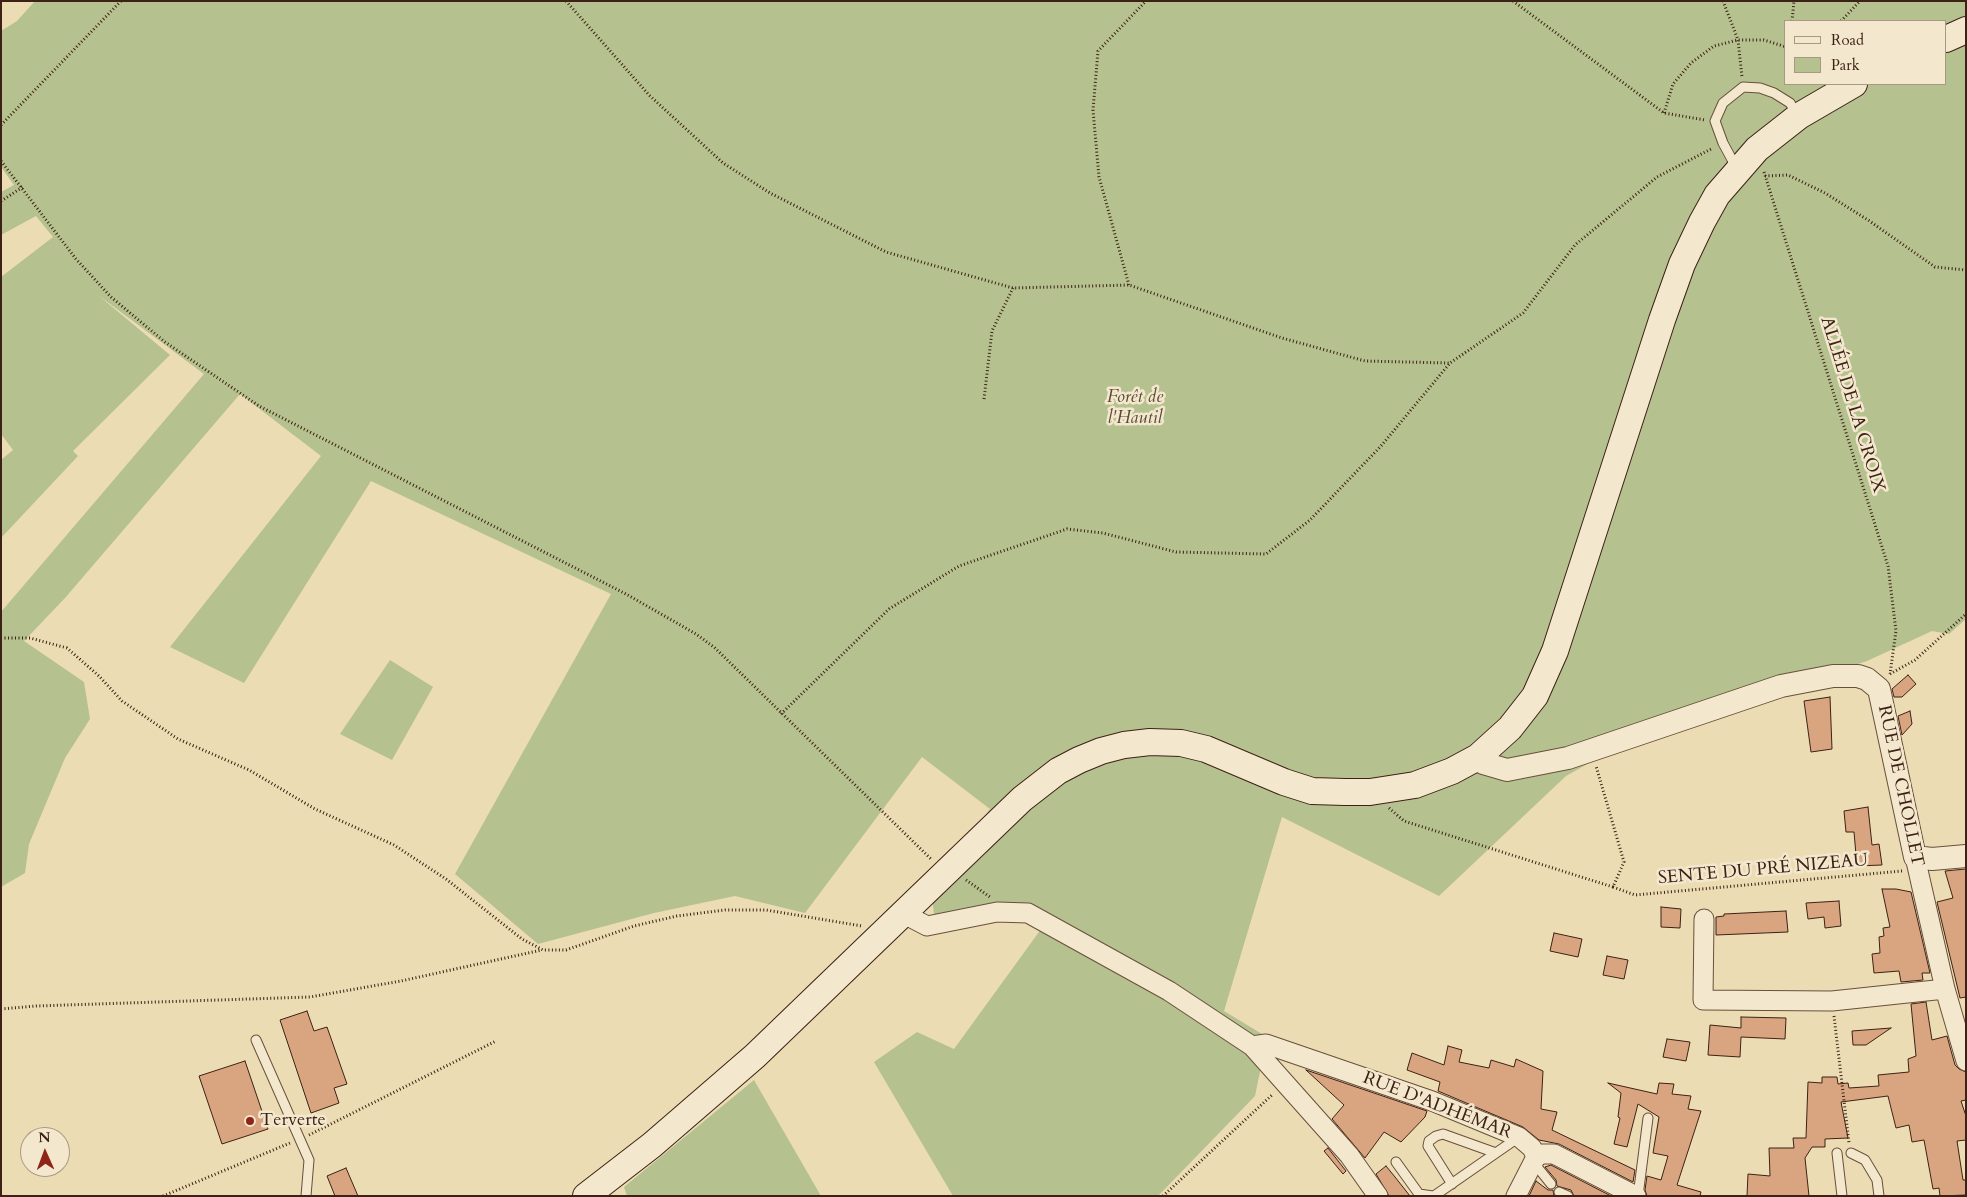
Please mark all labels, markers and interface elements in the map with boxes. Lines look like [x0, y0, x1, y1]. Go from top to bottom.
legend [1784, 20, 1947, 85]
text: Road [1831, 30, 1864, 50]
text: Park [1831, 55, 1860, 75]
street label: ALLÉE DE LA CROIX [1815, 314, 1889, 496]
park label: Forêt de l'Hautil [1107, 387, 1163, 429]
street label: RUE DE CHOLLET [1872, 703, 1928, 869]
street label: SENTE DU PRÉ NIZEAU [1657, 850, 1869, 890]
street label: RUE D'ADHÉMAR [1360, 1068, 1514, 1144]
place label: Terverte [260, 1110, 326, 1132]
marker: Terverte [244, 1115, 256, 1127]
north arrow [20, 1127, 70, 1177]
text: N [38, 1128, 51, 1147]

